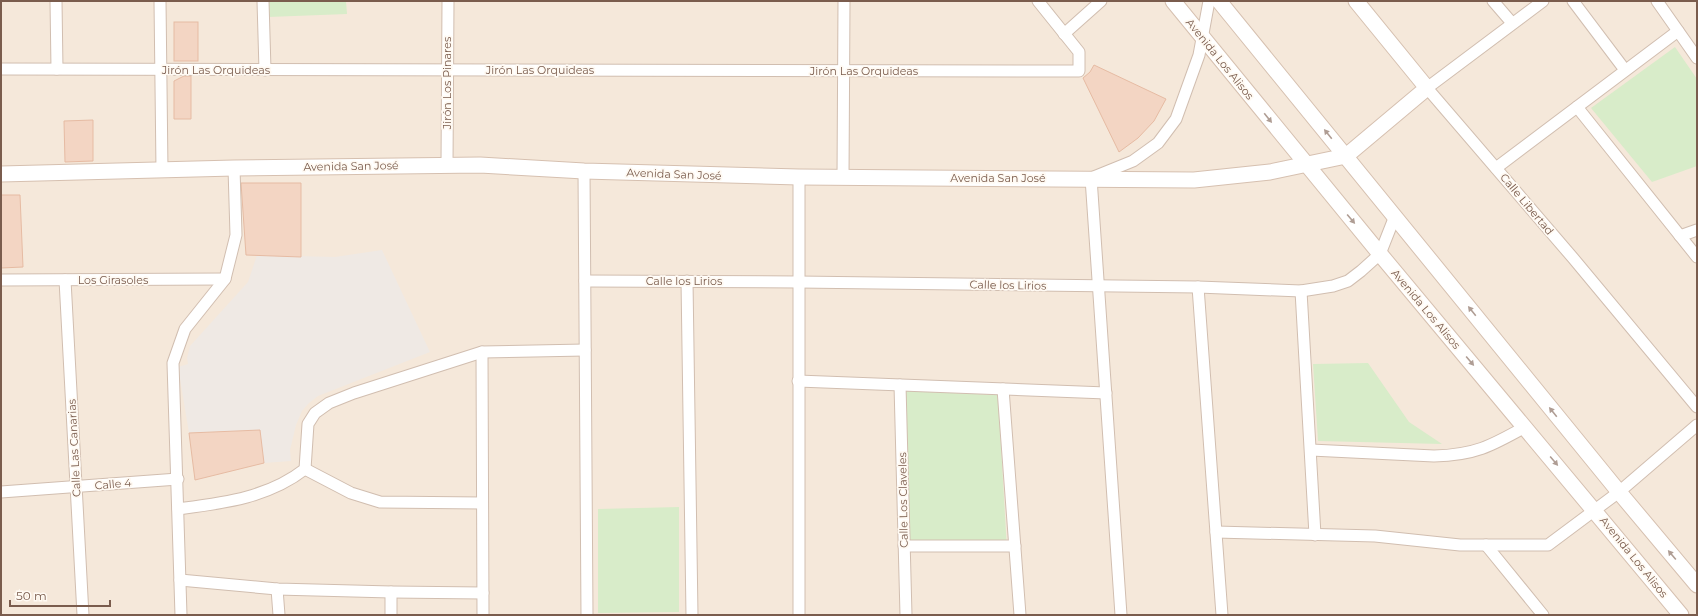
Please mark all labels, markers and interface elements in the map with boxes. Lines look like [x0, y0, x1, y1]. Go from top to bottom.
street label: Avenida Los Alisos [1183, 16, 1257, 103]
street label: Jirón Los Pinares [440, 36, 454, 130]
street label: Jirón Las Orquideas [161, 63, 271, 77]
street label: Jirón Las Orquideas [485, 63, 595, 77]
street label: Jirón Las Orquideas [809, 64, 919, 78]
one-way arrow [1264, 113, 1273, 123]
one-way arrow [1323, 128, 1332, 139]
street label: Avenida San José [303, 158, 399, 174]
street label: Avenida San José [626, 165, 722, 183]
street label: Calle Libertad [1497, 170, 1557, 238]
street label: Avenida San José [950, 171, 1046, 185]
one-way arrow [1346, 213, 1355, 224]
street label: Avenida Los Alisos [1388, 266, 1464, 352]
street label: Los Girasoles [78, 273, 149, 287]
street label: Calle los Lirios [646, 274, 723, 288]
street label: Calle los Lirios [970, 277, 1047, 293]
one-way arrow [1467, 305, 1476, 316]
one-way arrow [1465, 356, 1474, 367]
street label: Calle Las Canarias [64, 398, 84, 497]
one-way arrow [1549, 406, 1558, 417]
street label: Calle Los Claveles [895, 451, 911, 548]
one-way arrow [1549, 455, 1558, 466]
street label: Calle 4 [94, 475, 133, 493]
street label: Avenida Los Alisos [1597, 514, 1671, 601]
one-way arrow [1667, 550, 1676, 560]
scale bar [10, 582, 110, 608]
text: 50 m [16, 588, 47, 603]

